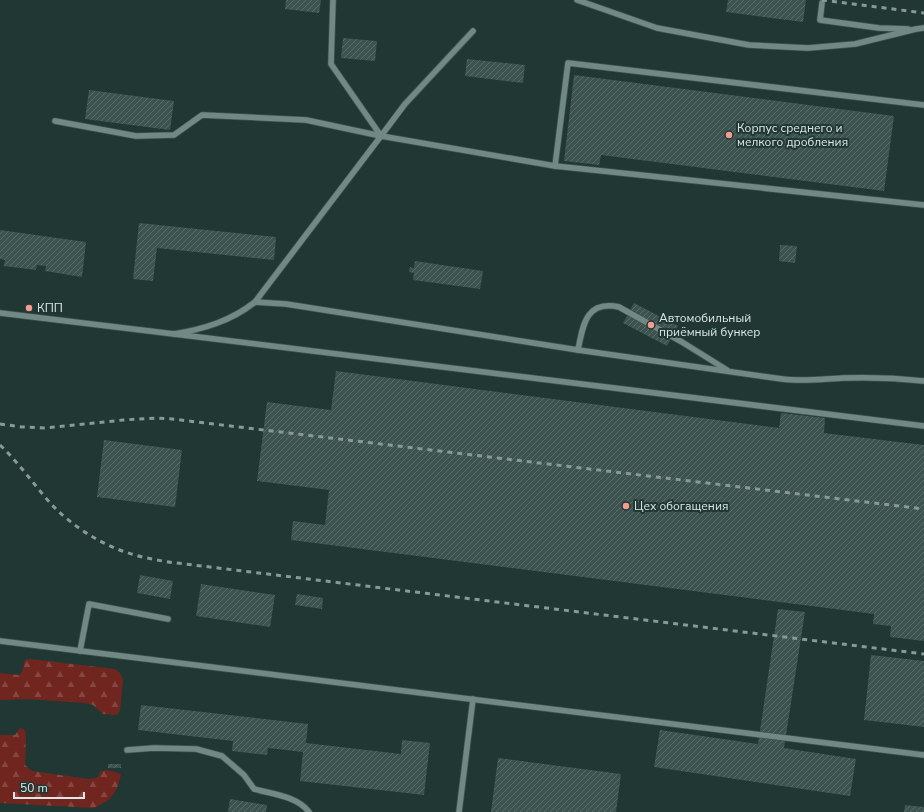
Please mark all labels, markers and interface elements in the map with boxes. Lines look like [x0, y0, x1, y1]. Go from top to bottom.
place label: Корпус среднего и мелкого дробления [737, 120, 848, 150]
marker: Корпус среднего и мелкого дробления [724, 130, 734, 140]
place label: КПП [37, 300, 63, 316]
marker: КПП [24, 303, 34, 313]
place label: Автомобильный приёмный бункер [659, 310, 760, 340]
marker: Автомобильный приёмный бункер [646, 320, 656, 330]
place label: Цех обогащения [634, 498, 728, 514]
marker: Цех обогащения [621, 501, 631, 511]
scale bar [14, 774, 84, 800]
text: 50 m [20, 780, 48, 796]

